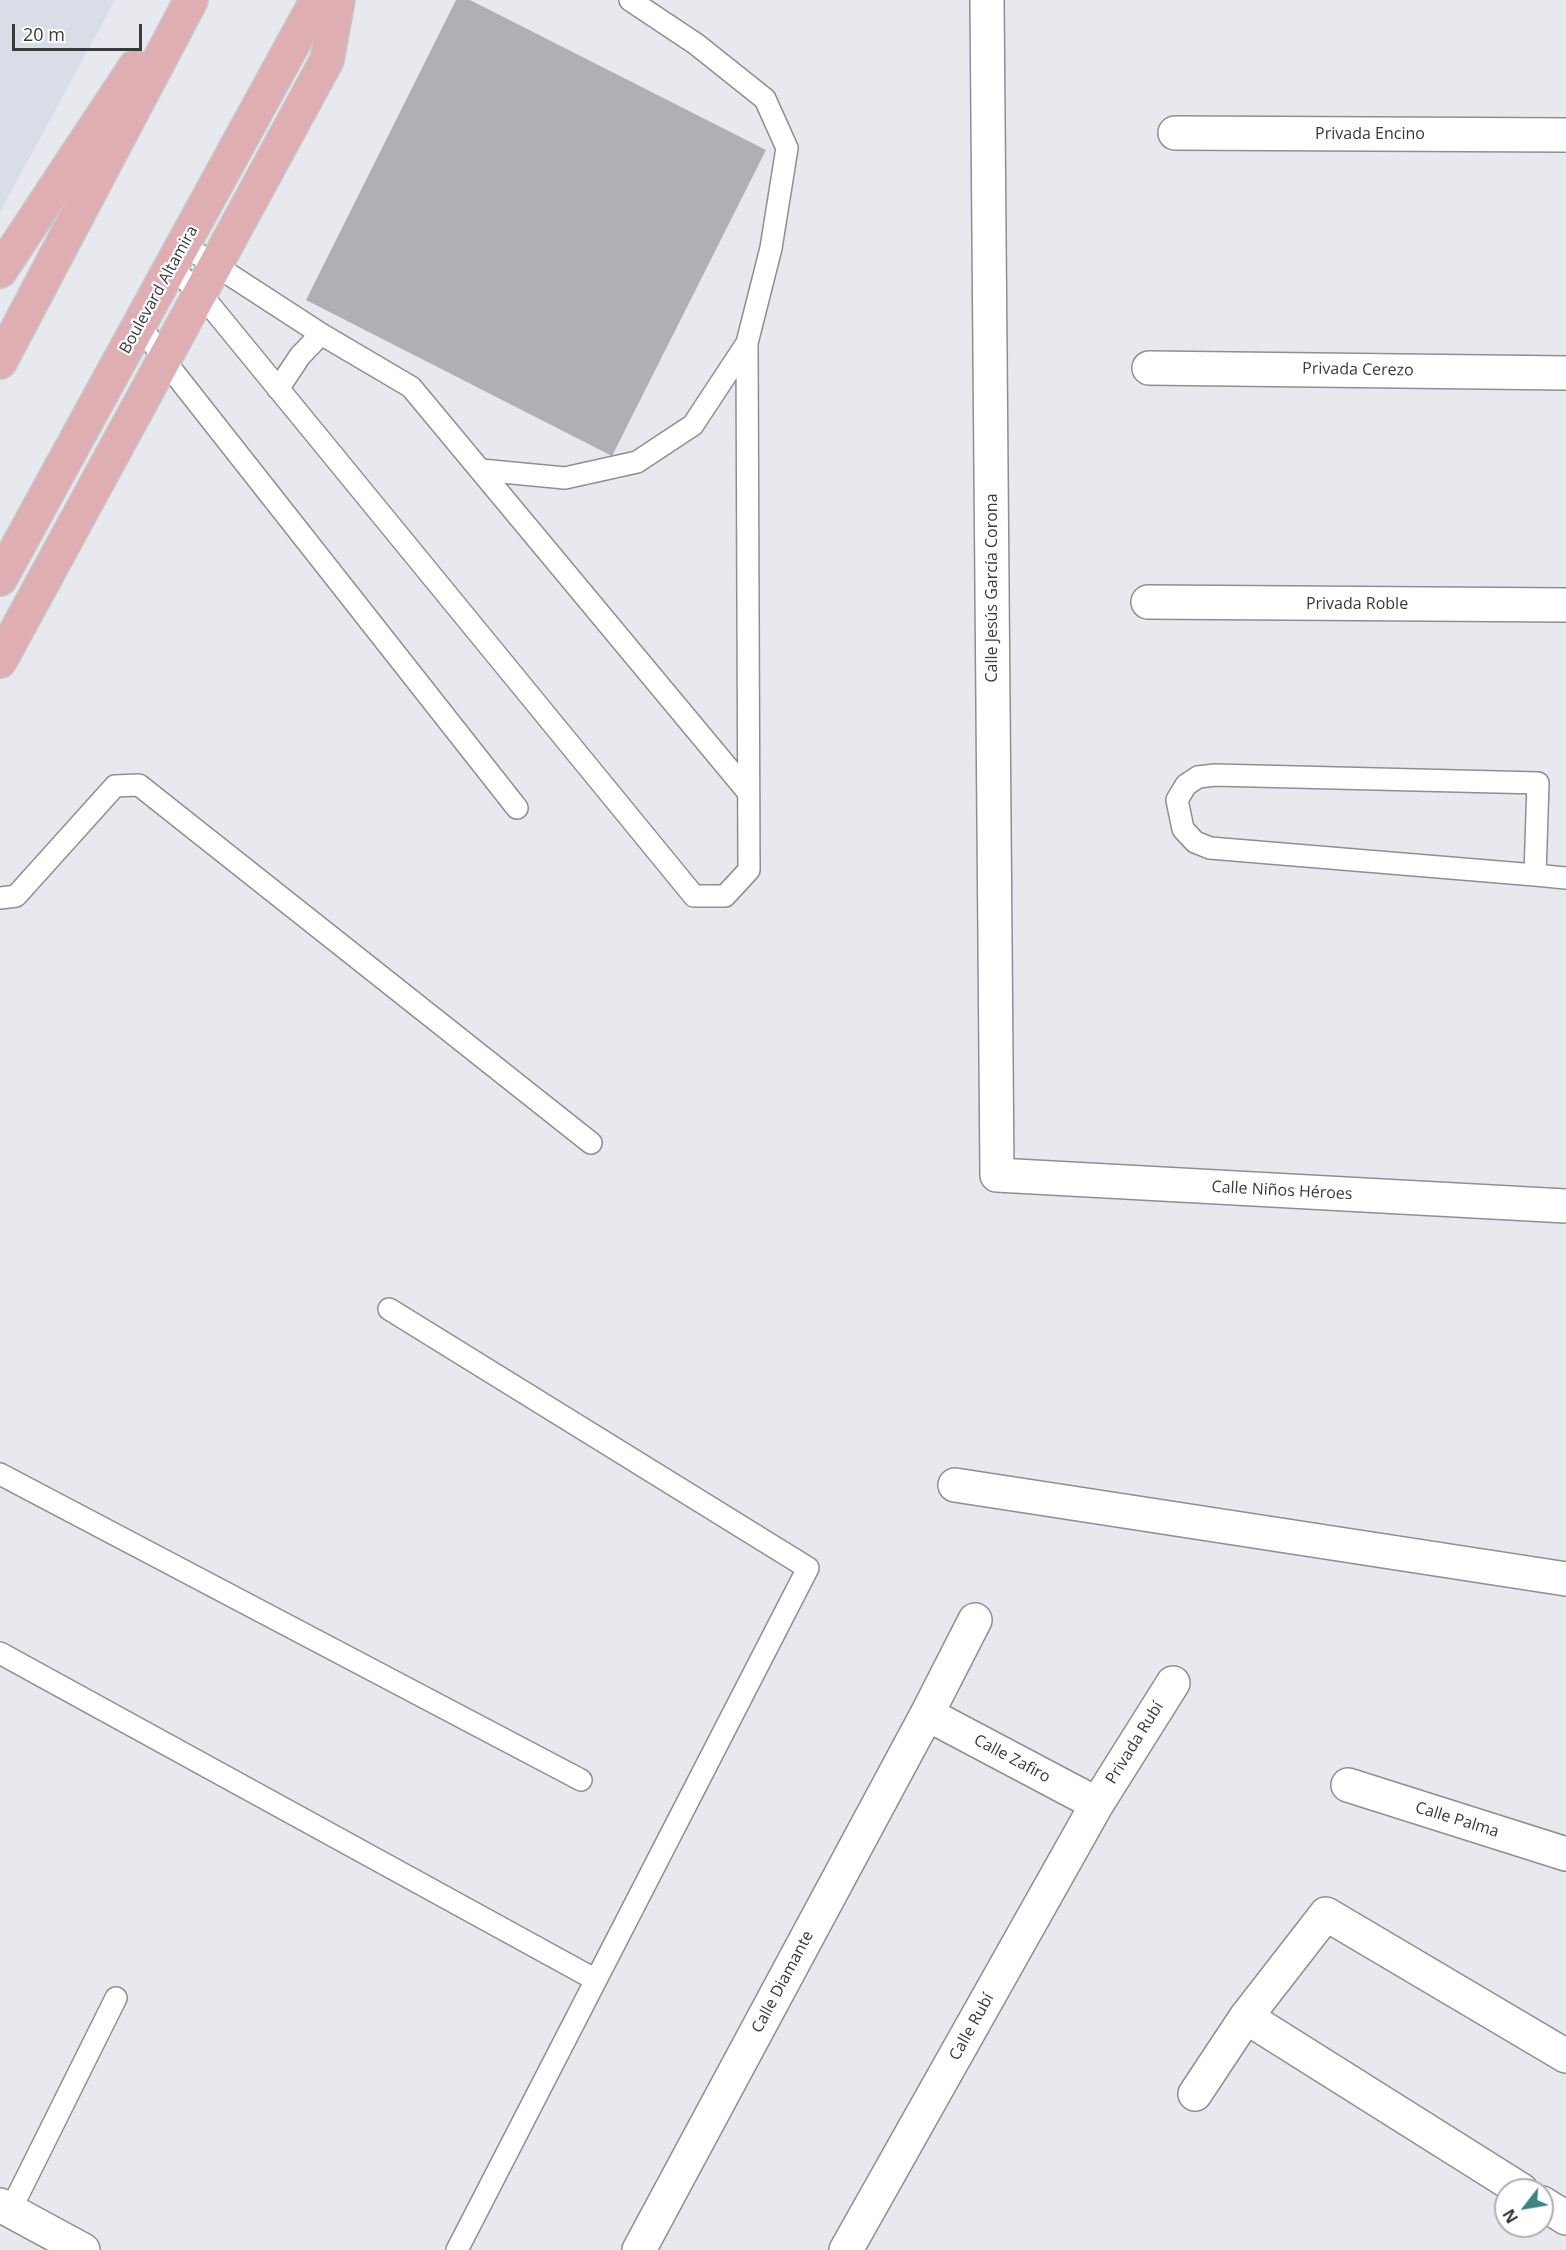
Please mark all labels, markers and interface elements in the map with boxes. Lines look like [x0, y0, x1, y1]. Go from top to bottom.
scale bar [15, 12, 146, 50]
text: 20 m [23, 22, 65, 46]
street label: Privada Encino [1315, 124, 1425, 144]
street label: Boulevard Altamira [116, 223, 202, 357]
street label: Privada Cerezo [1302, 359, 1414, 381]
street label: Calle Jesús García Corona [982, 493, 1002, 683]
street label: Privada Roble [1306, 594, 1408, 614]
street label: Calle Niños Héroes [1211, 1178, 1353, 1204]
street label: Privada Rubí [1102, 1698, 1168, 1788]
street label: Calle Zafiro [970, 1731, 1054, 1787]
street label: Calle Palma [1413, 1798, 1501, 1842]
street label: Calle Diamante [748, 1928, 818, 2036]
street label: Calle Rubí [946, 1990, 998, 2064]
north arrow [1494, 2178, 1554, 2238]
text: N [1498, 2205, 1523, 2227]

